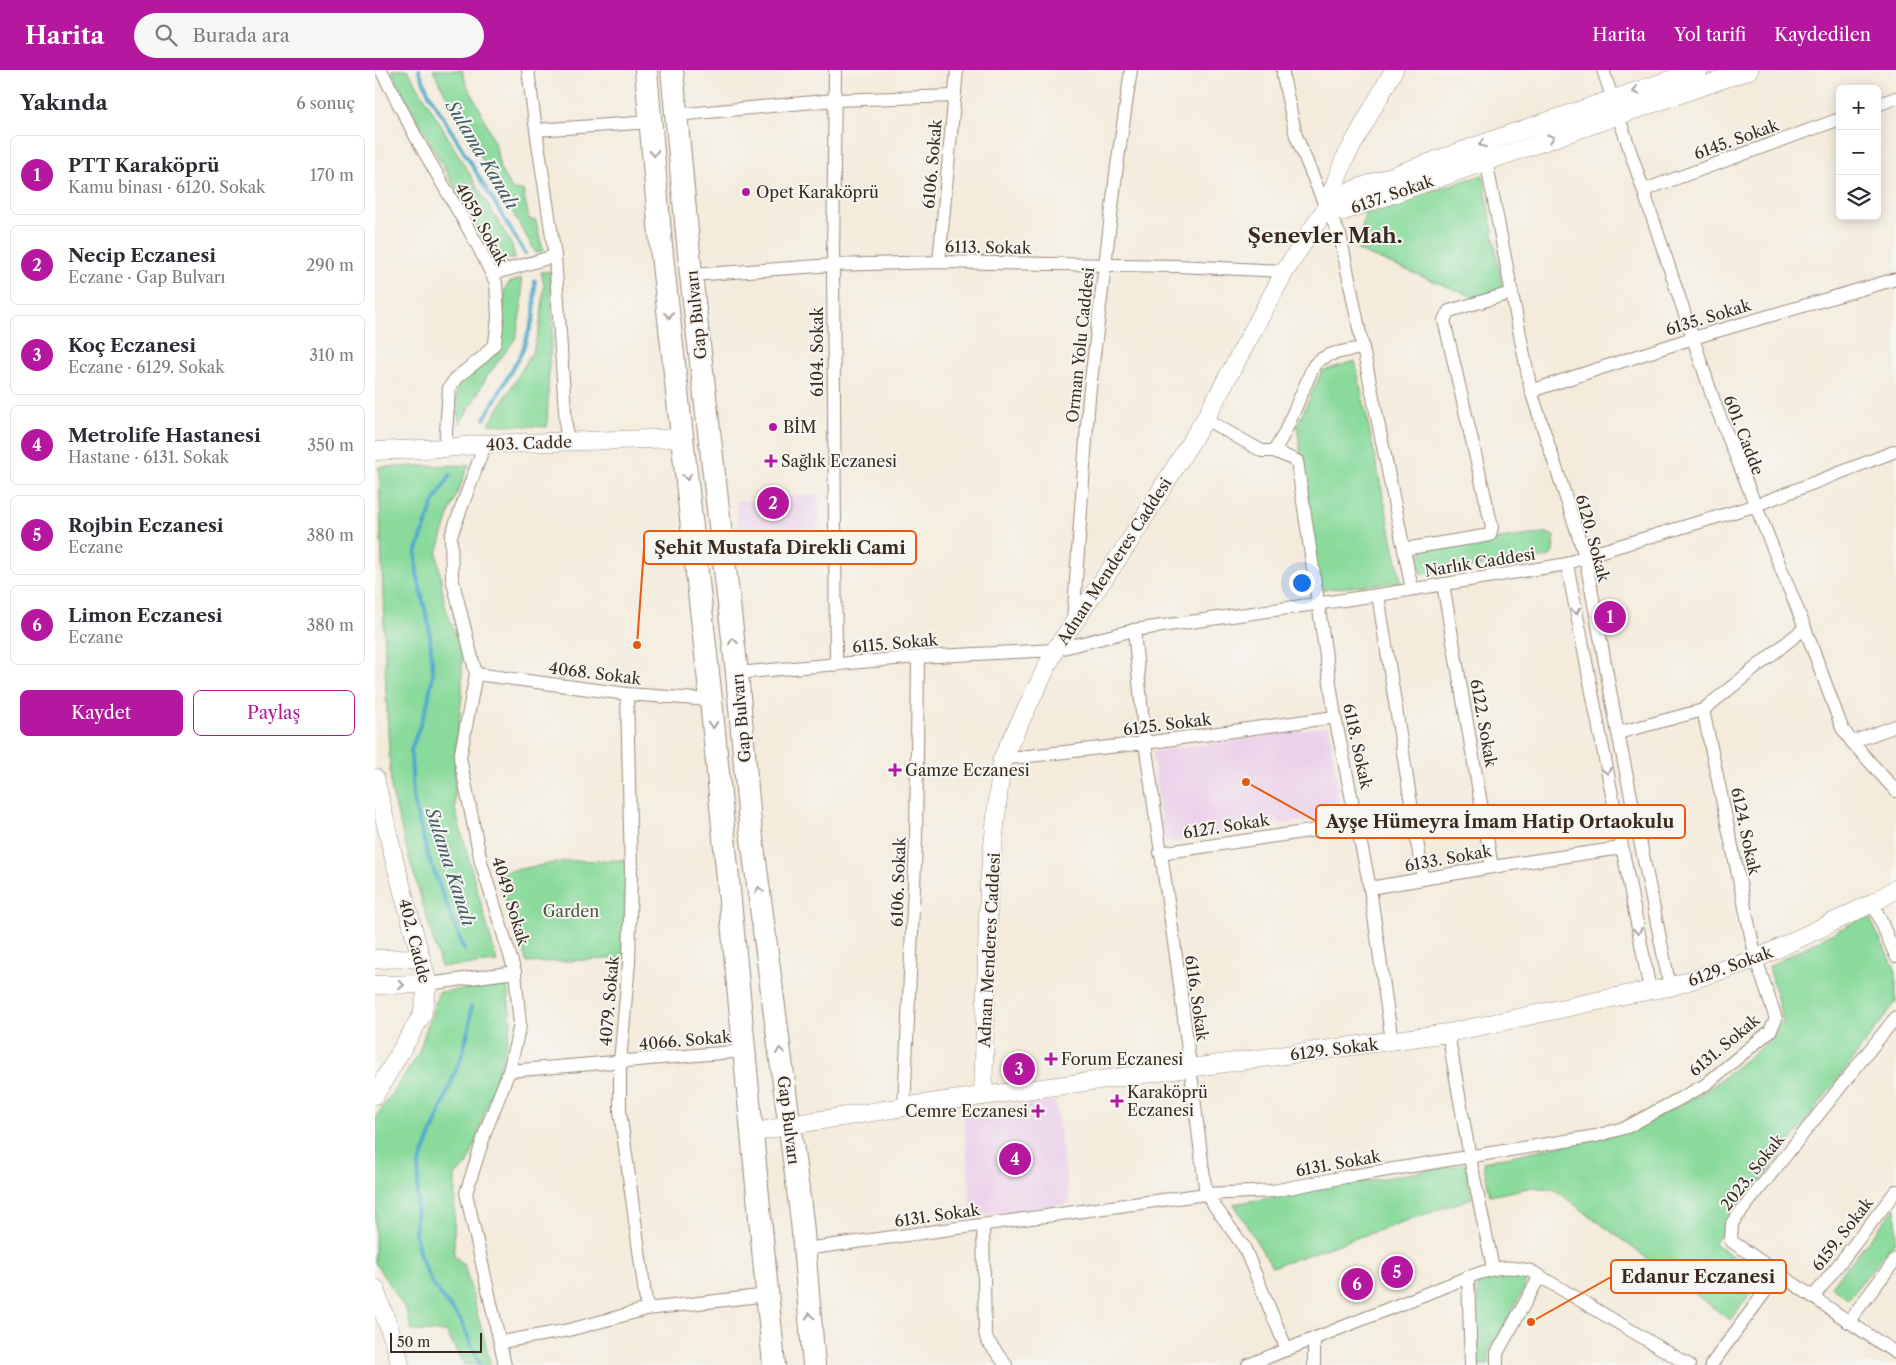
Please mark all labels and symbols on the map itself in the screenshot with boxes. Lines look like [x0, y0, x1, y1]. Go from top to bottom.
one-way arrow [1632, 85, 1641, 95]
water label: Sulama Kanalı [440, 96, 523, 214]
street label: 6145. Sokak [1691, 114, 1782, 164]
street label: 6106. Sokak [918, 118, 946, 210]
one-way arrow [1546, 134, 1554, 144]
one-way arrow [1478, 138, 1487, 148]
one-way arrow [648, 150, 659, 158]
street label: 6137. Sokak [1348, 170, 1437, 218]
street label: 4059. Sokak [451, 179, 513, 269]
place label: Opet Karaköprü [756, 182, 879, 202]
marker: Opet Karaköprü [740, 186, 752, 198]
district label: Şenevler Mah. [1247, 223, 1403, 248]
street label: 6113. Sokak [945, 236, 1032, 258]
street label: Orman Yolu Caddesi [1062, 266, 1098, 424]
street label: Gap Bulvarı [681, 269, 711, 360]
street label: 6135. Sokak [1663, 294, 1754, 339]
street label: 6104. Sokak [807, 306, 827, 397]
one-way arrow [663, 311, 674, 319]
street label: 601. Cadde [1720, 392, 1768, 478]
place label: BİM [783, 417, 816, 437]
marker: BİM [767, 421, 779, 433]
street label: 403. Cadde [486, 432, 572, 454]
place label: Sağlık Eczanesi [781, 451, 897, 471]
marker: Sağlık Eczanesi [765, 455, 777, 467]
one-way arrow [681, 473, 692, 481]
street label: Adnan Menderes Caddesi [1052, 474, 1176, 649]
pin: 2 [757, 484, 789, 522]
street label: 6120. Sokak [1572, 492, 1614, 585]
callout: Şehit Mustafa Direkli Cami [644, 531, 916, 564]
text: Şehit Mustafa Direkli Cami [654, 537, 906, 559]
street label: Narlık Caddesi [1423, 543, 1537, 581]
your location [1289, 570, 1315, 596]
pin: 1 [1594, 598, 1626, 636]
one-way arrow [1571, 607, 1581, 616]
street label: 6115. Sokak [851, 629, 939, 657]
one-way arrow [728, 637, 739, 645]
street label: 4068. Sokak [548, 657, 643, 689]
street label: Gap Bulvarı [727, 673, 755, 763]
street label: 6122. Sokak [1466, 677, 1502, 769]
street label: 6118. Sokak [1339, 701, 1377, 791]
street label: 6125. Sokak [1122, 709, 1213, 739]
one-way arrow [708, 721, 719, 729]
place label: Gamze Eczanesi [905, 760, 1030, 780]
marker: Gamze Eczanesi [889, 764, 901, 776]
one-way arrow [1601, 767, 1612, 775]
street label: 6124. Sokak [1727, 785, 1765, 877]
water label: Sulama Kanalı [420, 804, 480, 929]
callout: Ayşe Hümeyra İmam Hatip Ortaokulu [1316, 805, 1685, 838]
street label: 6127. Sokak [1182, 809, 1271, 843]
text: Ayşe Hümeyra İmam Hatip Ortaokulu [1325, 810, 1674, 833]
street label: 6106. Sokak [886, 836, 910, 927]
street label: 6133. Sokak [1403, 840, 1494, 876]
street label: Adnan Menderes Caddesi [974, 852, 1004, 1049]
street label: 4049. Sokak [488, 854, 534, 948]
one-way arrow [754, 885, 765, 893]
street label: 402. Cadde [395, 897, 435, 985]
park label: Garden [543, 901, 599, 921]
one-way arrow [1632, 926, 1643, 935]
street label: 6129. Sokak [1685, 941, 1776, 991]
street label: 4079. Sokak [595, 954, 623, 1047]
street label: 6116. Sokak [1181, 954, 1213, 1043]
one-way arrow [398, 979, 406, 990]
street label: 6131. Sokak [1685, 1009, 1764, 1080]
street label: 4066. Sokak [638, 1026, 733, 1054]
street label: 6129. Sokak [1289, 1034, 1380, 1064]
one-way arrow [775, 1046, 786, 1054]
place label: Forum Eczanesi [1061, 1049, 1183, 1069]
pin: 3 [1003, 1050, 1035, 1088]
marker: Forum Eczanesi [1045, 1053, 1057, 1065]
street label: Gap Bulvarı [774, 1074, 804, 1166]
place label: Karaköprü Eczanesi [1127, 1082, 1208, 1120]
marker: Karaköprü Eczanesi [1111, 1095, 1123, 1107]
place label: Cemre Eczanesi [905, 1101, 1028, 1121]
marker: Cemre Eczanesi [1032, 1105, 1044, 1117]
street label: 2023. Sokak [1716, 1129, 1789, 1214]
pin: 4 [999, 1140, 1031, 1178]
street label: 6131. Sokak [1294, 1146, 1383, 1180]
street label: 6159. Sokak [1807, 1193, 1877, 1275]
street label: 6131. Sokak [893, 1199, 982, 1231]
pin: 5 [1381, 1253, 1413, 1291]
callout: Edanur Eczanesi [1611, 1260, 1786, 1293]
pin: 6 [1341, 1265, 1373, 1303]
text: Edanur Eczanesi [1621, 1266, 1776, 1288]
one-way arrow [805, 1312, 816, 1320]
scale bar [390, 1330, 483, 1353]

